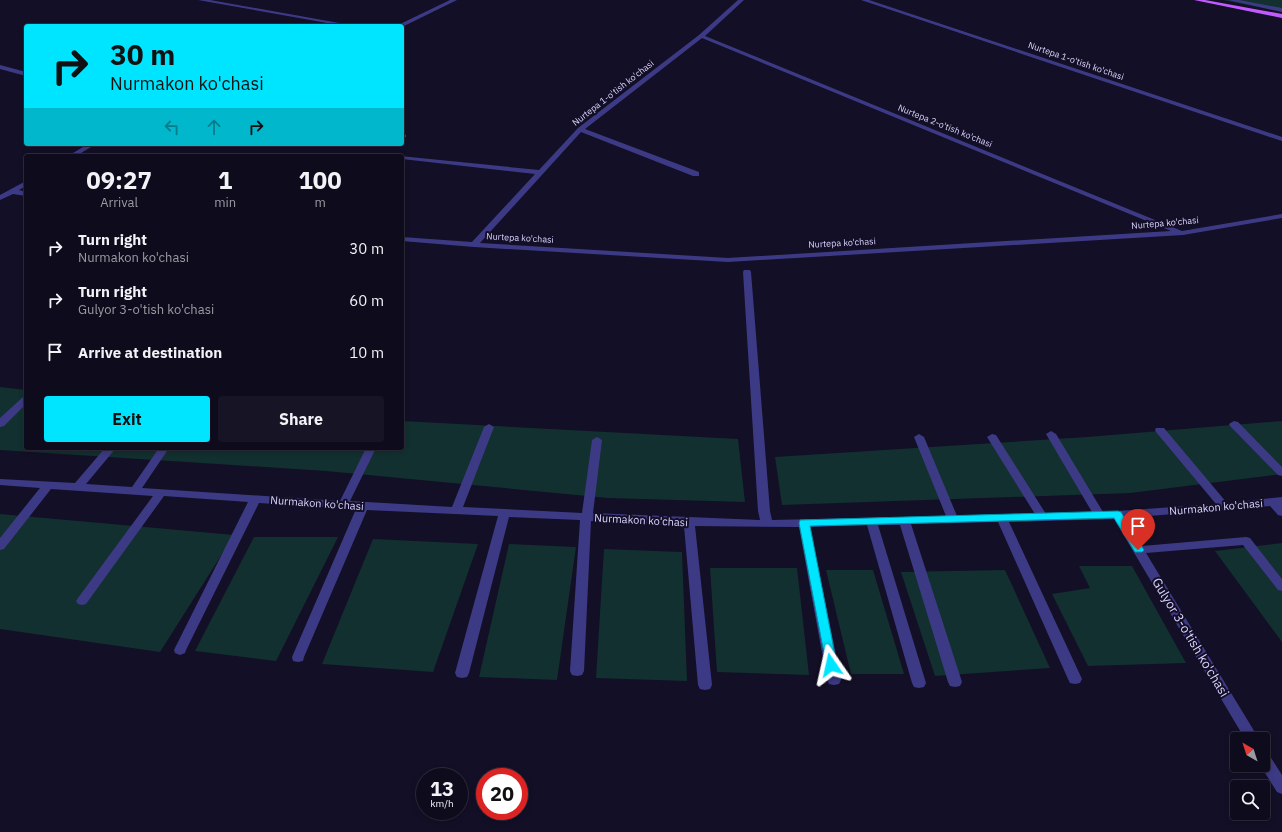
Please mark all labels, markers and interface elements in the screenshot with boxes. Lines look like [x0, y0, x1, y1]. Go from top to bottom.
text: 30 m [110, 36, 175, 73]
street label: Nurtepa 1-o'tish ko'chasi [1027, 39, 1126, 82]
icon: right [44, 40, 96, 92]
street label: Nurtepa 1-o'tish ko'chasi [570, 57, 656, 128]
text: Nurmakon ko'chasi [110, 72, 264, 95]
street label: Nurtepa 2-o'tish ko'chasi [896, 102, 994, 149]
icon: left [161, 116, 183, 138]
icon: ahead [203, 116, 225, 138]
icon: right [245, 116, 267, 138]
text: 09:27 [86, 164, 152, 196]
text: 1 [218, 164, 232, 196]
text: 100 [298, 164, 342, 196]
text: Arrival [100, 194, 138, 211]
text: min [214, 194, 236, 211]
text: m [314, 194, 326, 211]
street label: Nurtepa ko'chasi [1131, 214, 1199, 231]
text: Turn right [78, 230, 147, 249]
street label: Nurtepa ko'chasi [486, 230, 554, 245]
street label: Nurtepa ko'chasi [808, 235, 876, 250]
icon: right [44, 237, 66, 259]
text: 30 m [349, 239, 384, 258]
text: Nurmakon ko'chasi [78, 249, 189, 266]
text: Turn right [78, 282, 147, 301]
icon: right [44, 289, 66, 311]
text: 60 m [349, 291, 384, 310]
text: Gulyor 3-o'tish ko'chasi [78, 301, 214, 318]
icon: arrive [44, 341, 66, 363]
text: Arrive at destination [78, 343, 222, 362]
text: 10 m [349, 343, 384, 362]
button: Exit [44, 396, 210, 442]
button: Share [218, 396, 384, 442]
street label: Nurmakon ko'chasi [270, 493, 364, 513]
street label: Nurmakon ko'chasi [1169, 496, 1263, 518]
pin [1121, 509, 1155, 550]
street label: Nurmakon ko'chasi [594, 511, 688, 529]
icon: arrive [1127, 515, 1149, 537]
street label: Gulyor 3-o'tish ko'chasi [1148, 574, 1233, 700]
position arrow [810, 644, 852, 686]
north arrow [1230, 732, 1270, 772]
map controls [1230, 732, 1270, 820]
speed limit sign: 20 [476, 768, 528, 820]
text: 13 [430, 775, 454, 802]
button: search [1230, 780, 1270, 820]
text: km/h [430, 797, 454, 810]

